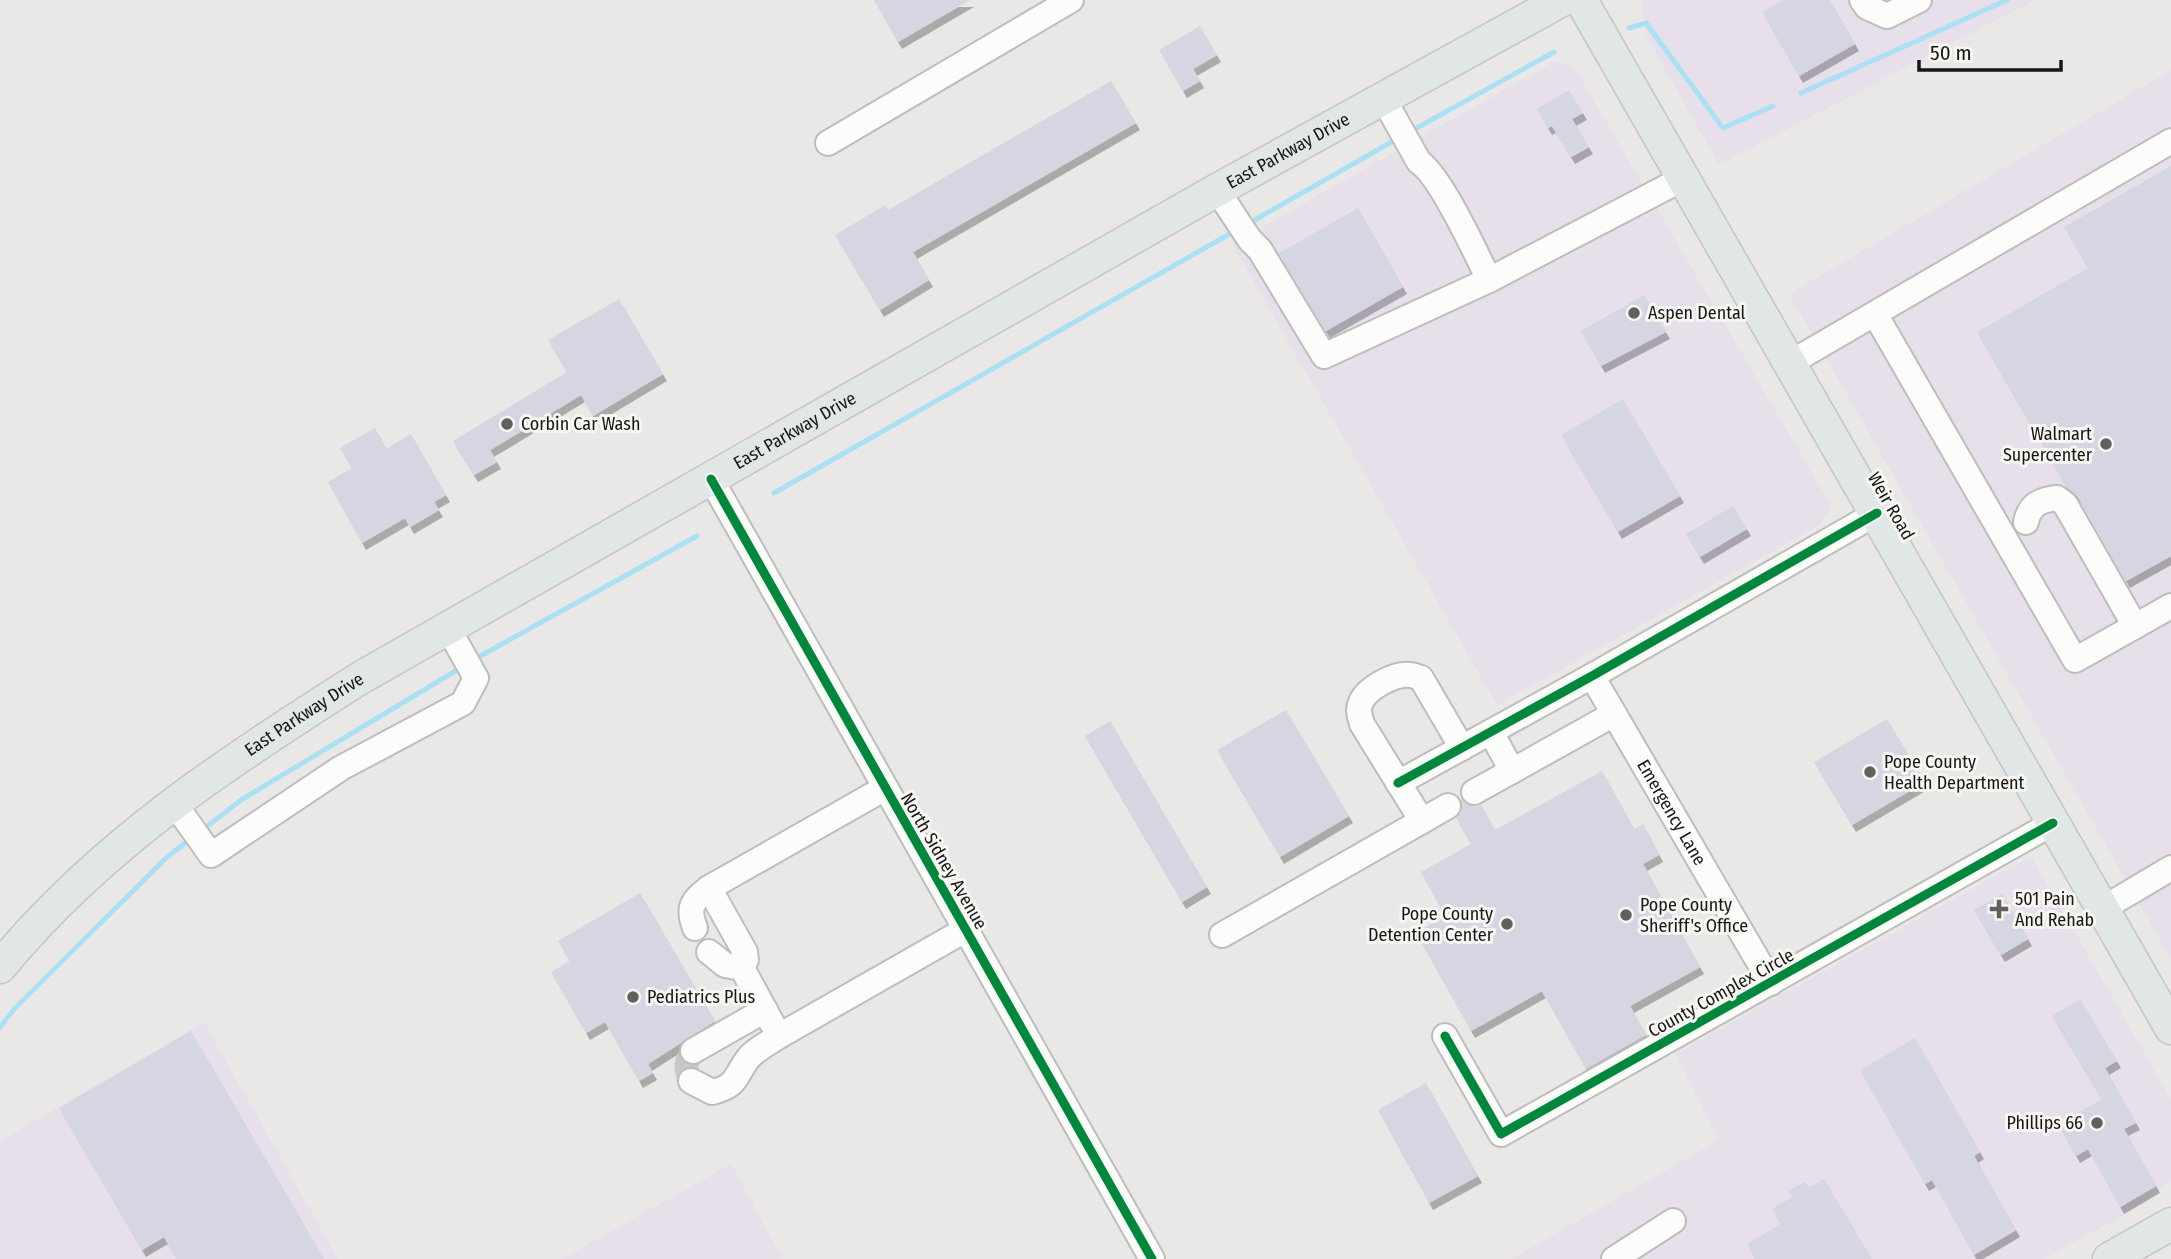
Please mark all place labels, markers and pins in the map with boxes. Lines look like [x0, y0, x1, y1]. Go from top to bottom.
place label: Aspen Dental [1648, 302, 1746, 324]
marker: Aspen Dental [1626, 305, 1642, 321]
place label: Corbin Car Wash [521, 413, 640, 435]
marker: Corbin Car Wash [499, 416, 515, 432]
place label: Walmart Supercenter [2003, 423, 2093, 466]
marker: Walmart Supercenter [2098, 436, 2114, 452]
place label: Pope County Health Department [1884, 751, 2025, 794]
marker: Pope County Health Department [1862, 764, 1878, 780]
place label: 501 Pain And Rehab [2015, 888, 2094, 931]
place label: Pope County Sheriff's Office [1640, 894, 1748, 937]
marker: 501 Pain And Rehab [1989, 899, 2009, 919]
place label: Pope County Detention Center [1368, 903, 1494, 946]
marker: Pope County Sheriff's Office [1618, 907, 1634, 923]
marker: Pope County Detention Center [1499, 916, 1515, 932]
place label: Pediatrics Plus [647, 986, 755, 1008]
marker: Pediatrics Plus [625, 989, 641, 1005]
place label: Phillips 66 [2007, 1112, 2083, 1134]
marker: Phillips 66 [2089, 1115, 2105, 1131]

